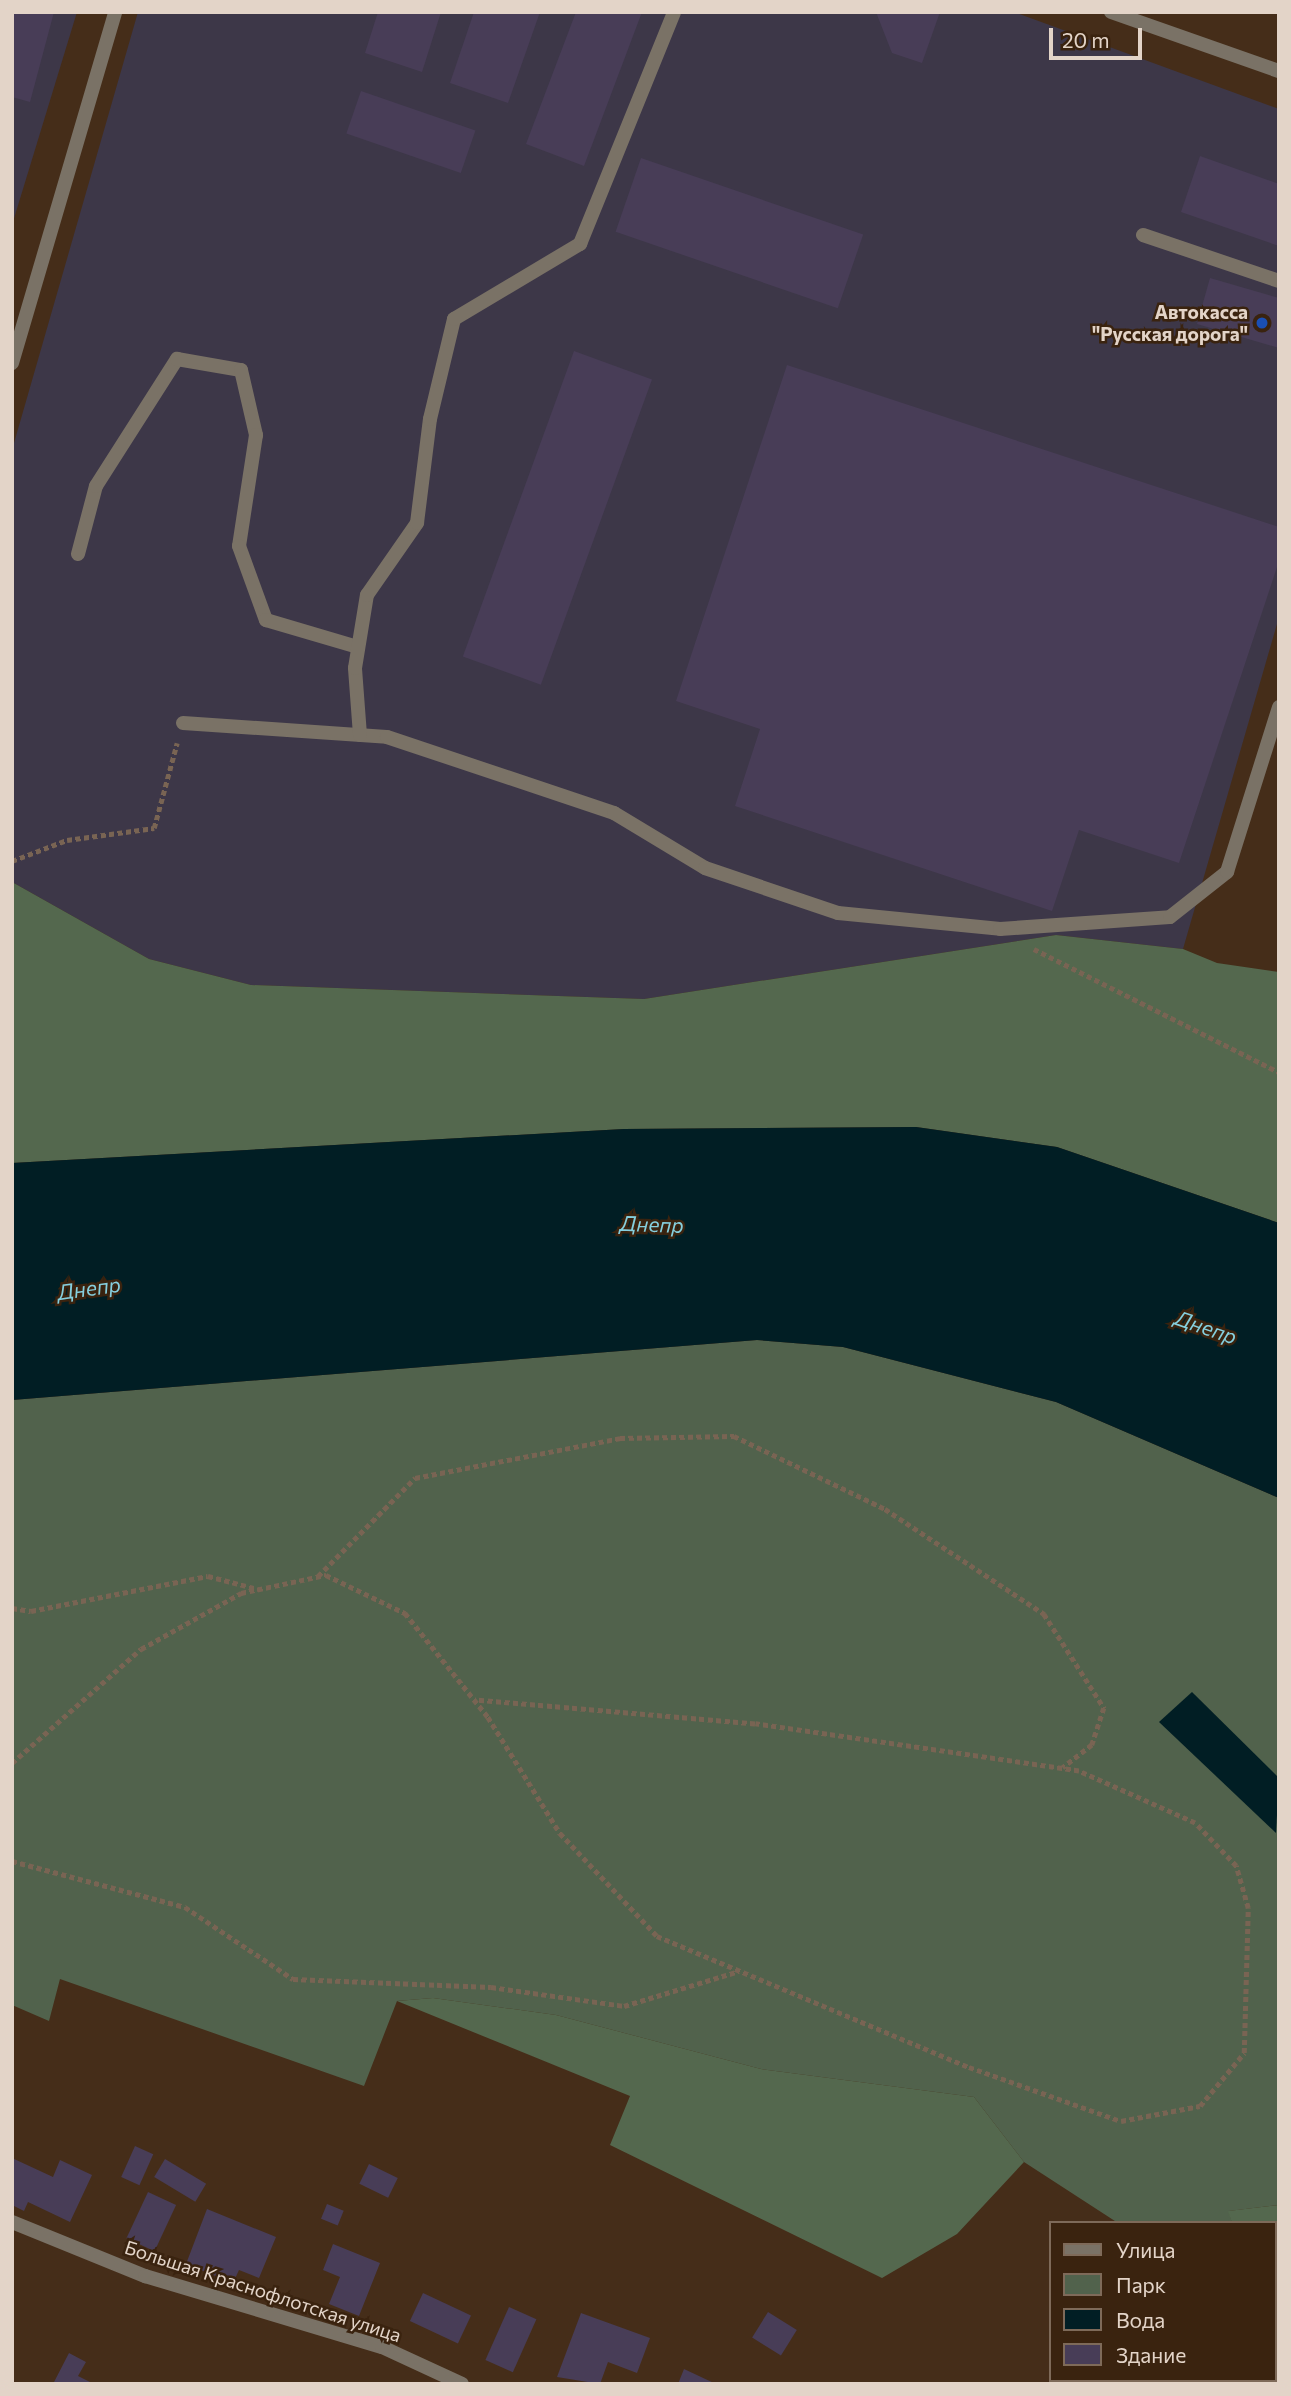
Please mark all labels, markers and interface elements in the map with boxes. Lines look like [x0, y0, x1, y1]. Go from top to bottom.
scale bar [1053, 14, 1146, 58]
text: 20 m [1062, 27, 1110, 52]
place label: Автокасса "Русская дорога" [1092, 301, 1248, 345]
marker: Автокасса "Русская дорога" [1254, 315, 1270, 331]
water label: Днепр [620, 1210, 684, 1238]
water label: Днепр [56, 1271, 122, 1305]
water label: Днепр [1172, 1305, 1240, 1349]
legend [1050, 2221, 1277, 2382]
street label: Большая Краснофлотская улица [122, 2235, 404, 2347]
text: Улица [1116, 2237, 1175, 2262]
text: Парк [1116, 2272, 1166, 2297]
text: Вода [1116, 2307, 1165, 2332]
text: Здание [1116, 2342, 1186, 2367]

